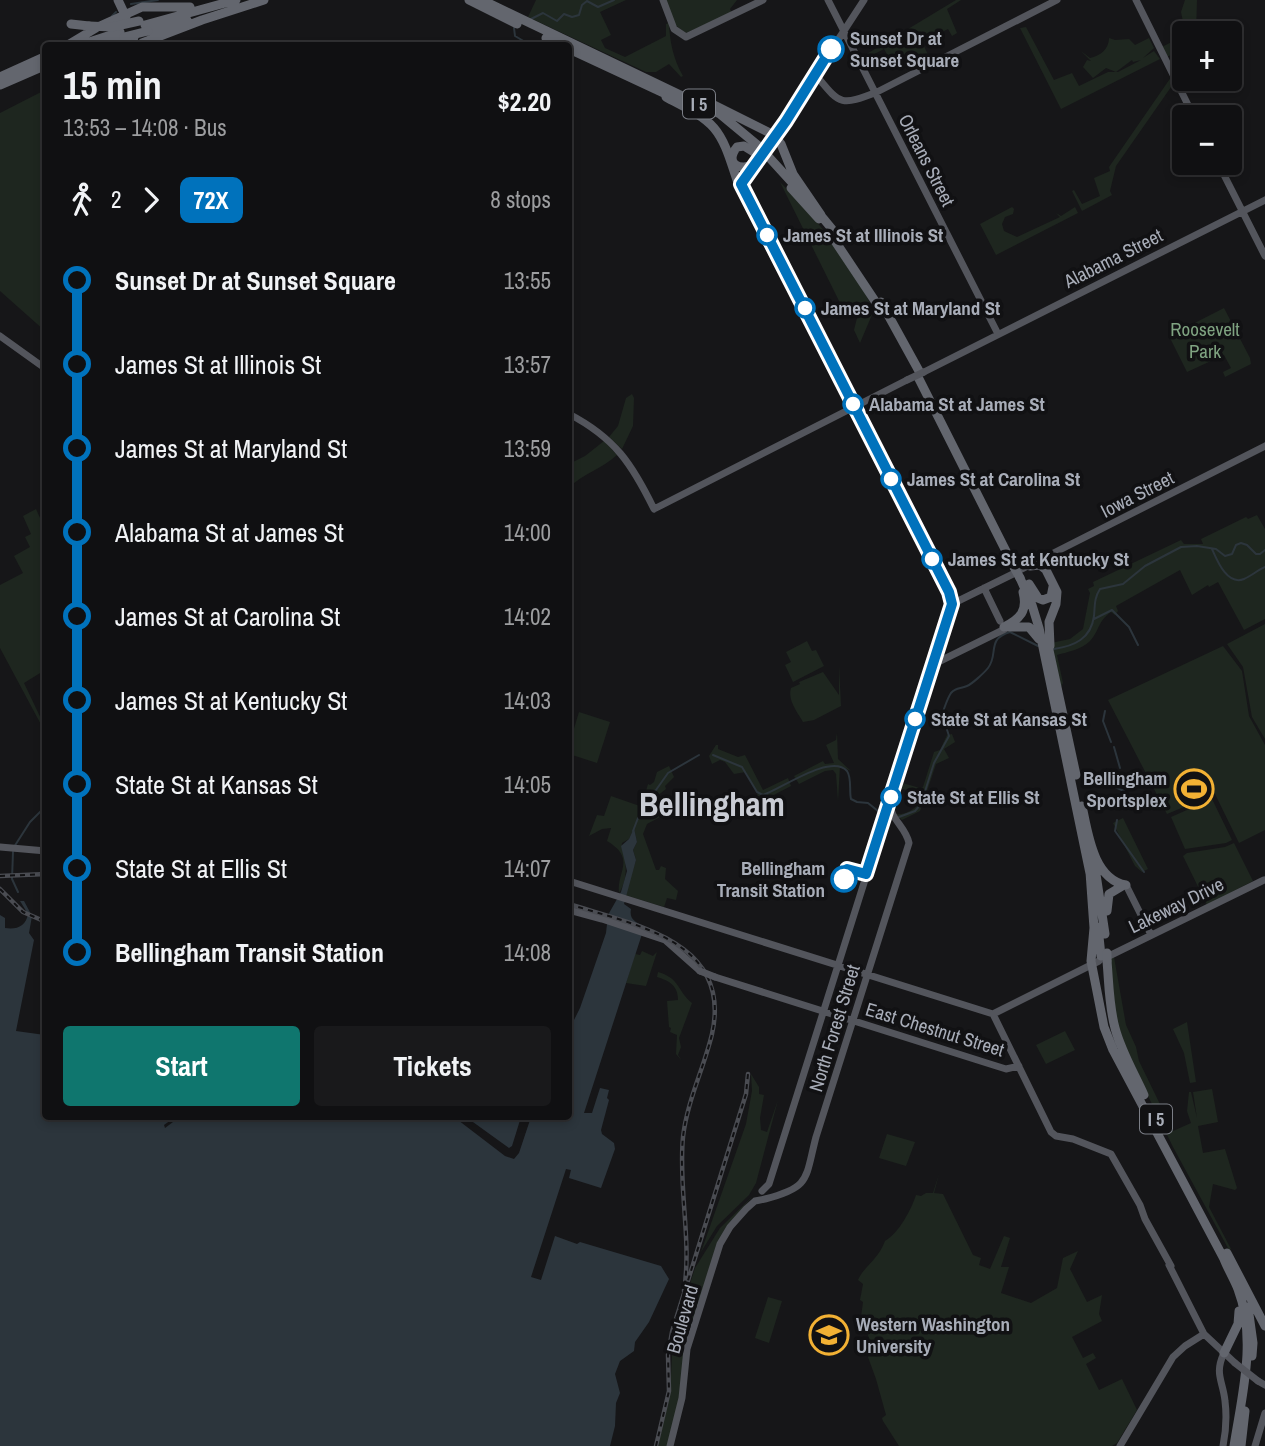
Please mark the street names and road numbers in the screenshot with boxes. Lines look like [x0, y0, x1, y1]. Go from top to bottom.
road number: I 5 [683, 90, 715, 119]
street label: Orleans Street [893, 109, 962, 211]
street label: Alabama Street [1058, 222, 1167, 294]
street label: Iowa Street [1096, 464, 1179, 523]
street label: Lakeway Drive [1124, 871, 1228, 939]
street label: North Forest Street [802, 961, 866, 1095]
street label: East Chestnut Street [862, 996, 1008, 1063]
road number: I 5 [1140, 1104, 1172, 1134]
street label: Boulevard [660, 1282, 704, 1356]

